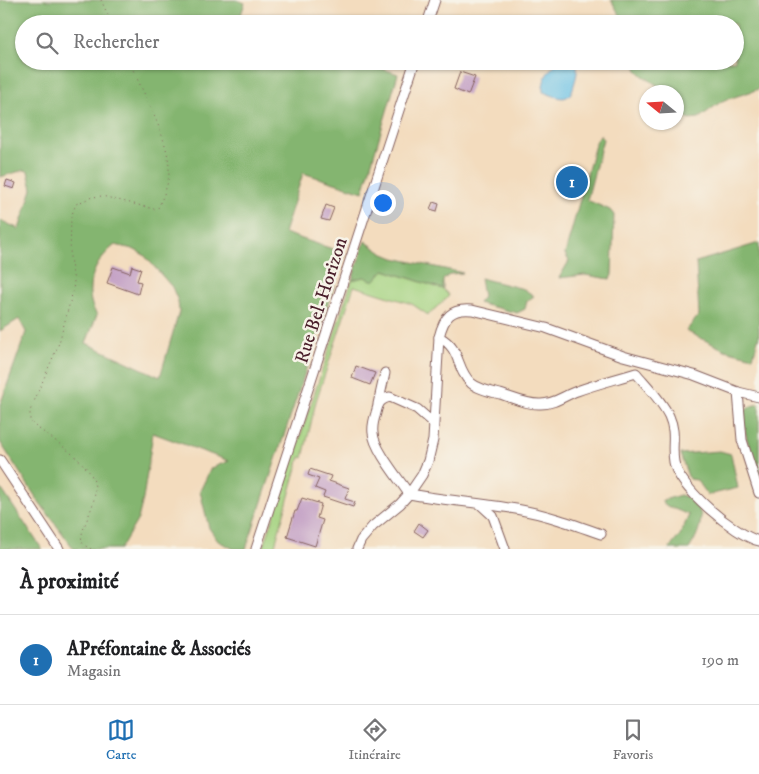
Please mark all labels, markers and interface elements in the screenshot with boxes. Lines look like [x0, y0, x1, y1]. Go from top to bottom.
search box [15, 15, 744, 70]
icon: search [33, 29, 61, 57]
text: Rechercher [73, 31, 159, 54]
north arrow [639, 85, 684, 130]
pin: 1 [556, 163, 588, 201]
your location [370, 190, 396, 216]
street label: Rue Bel-Horizon [290, 234, 353, 366]
text: À proximité [20, 569, 119, 595]
text: APréfontaine & Associés [67, 638, 251, 661]
text: 1 [33, 650, 39, 670]
text: 190 m [701, 650, 739, 670]
text: Magasin [67, 661, 121, 681]
tab: Carte [106, 716, 137, 764]
tab: Itinéraire [348, 716, 401, 764]
tab: Favoris [613, 716, 653, 764]

